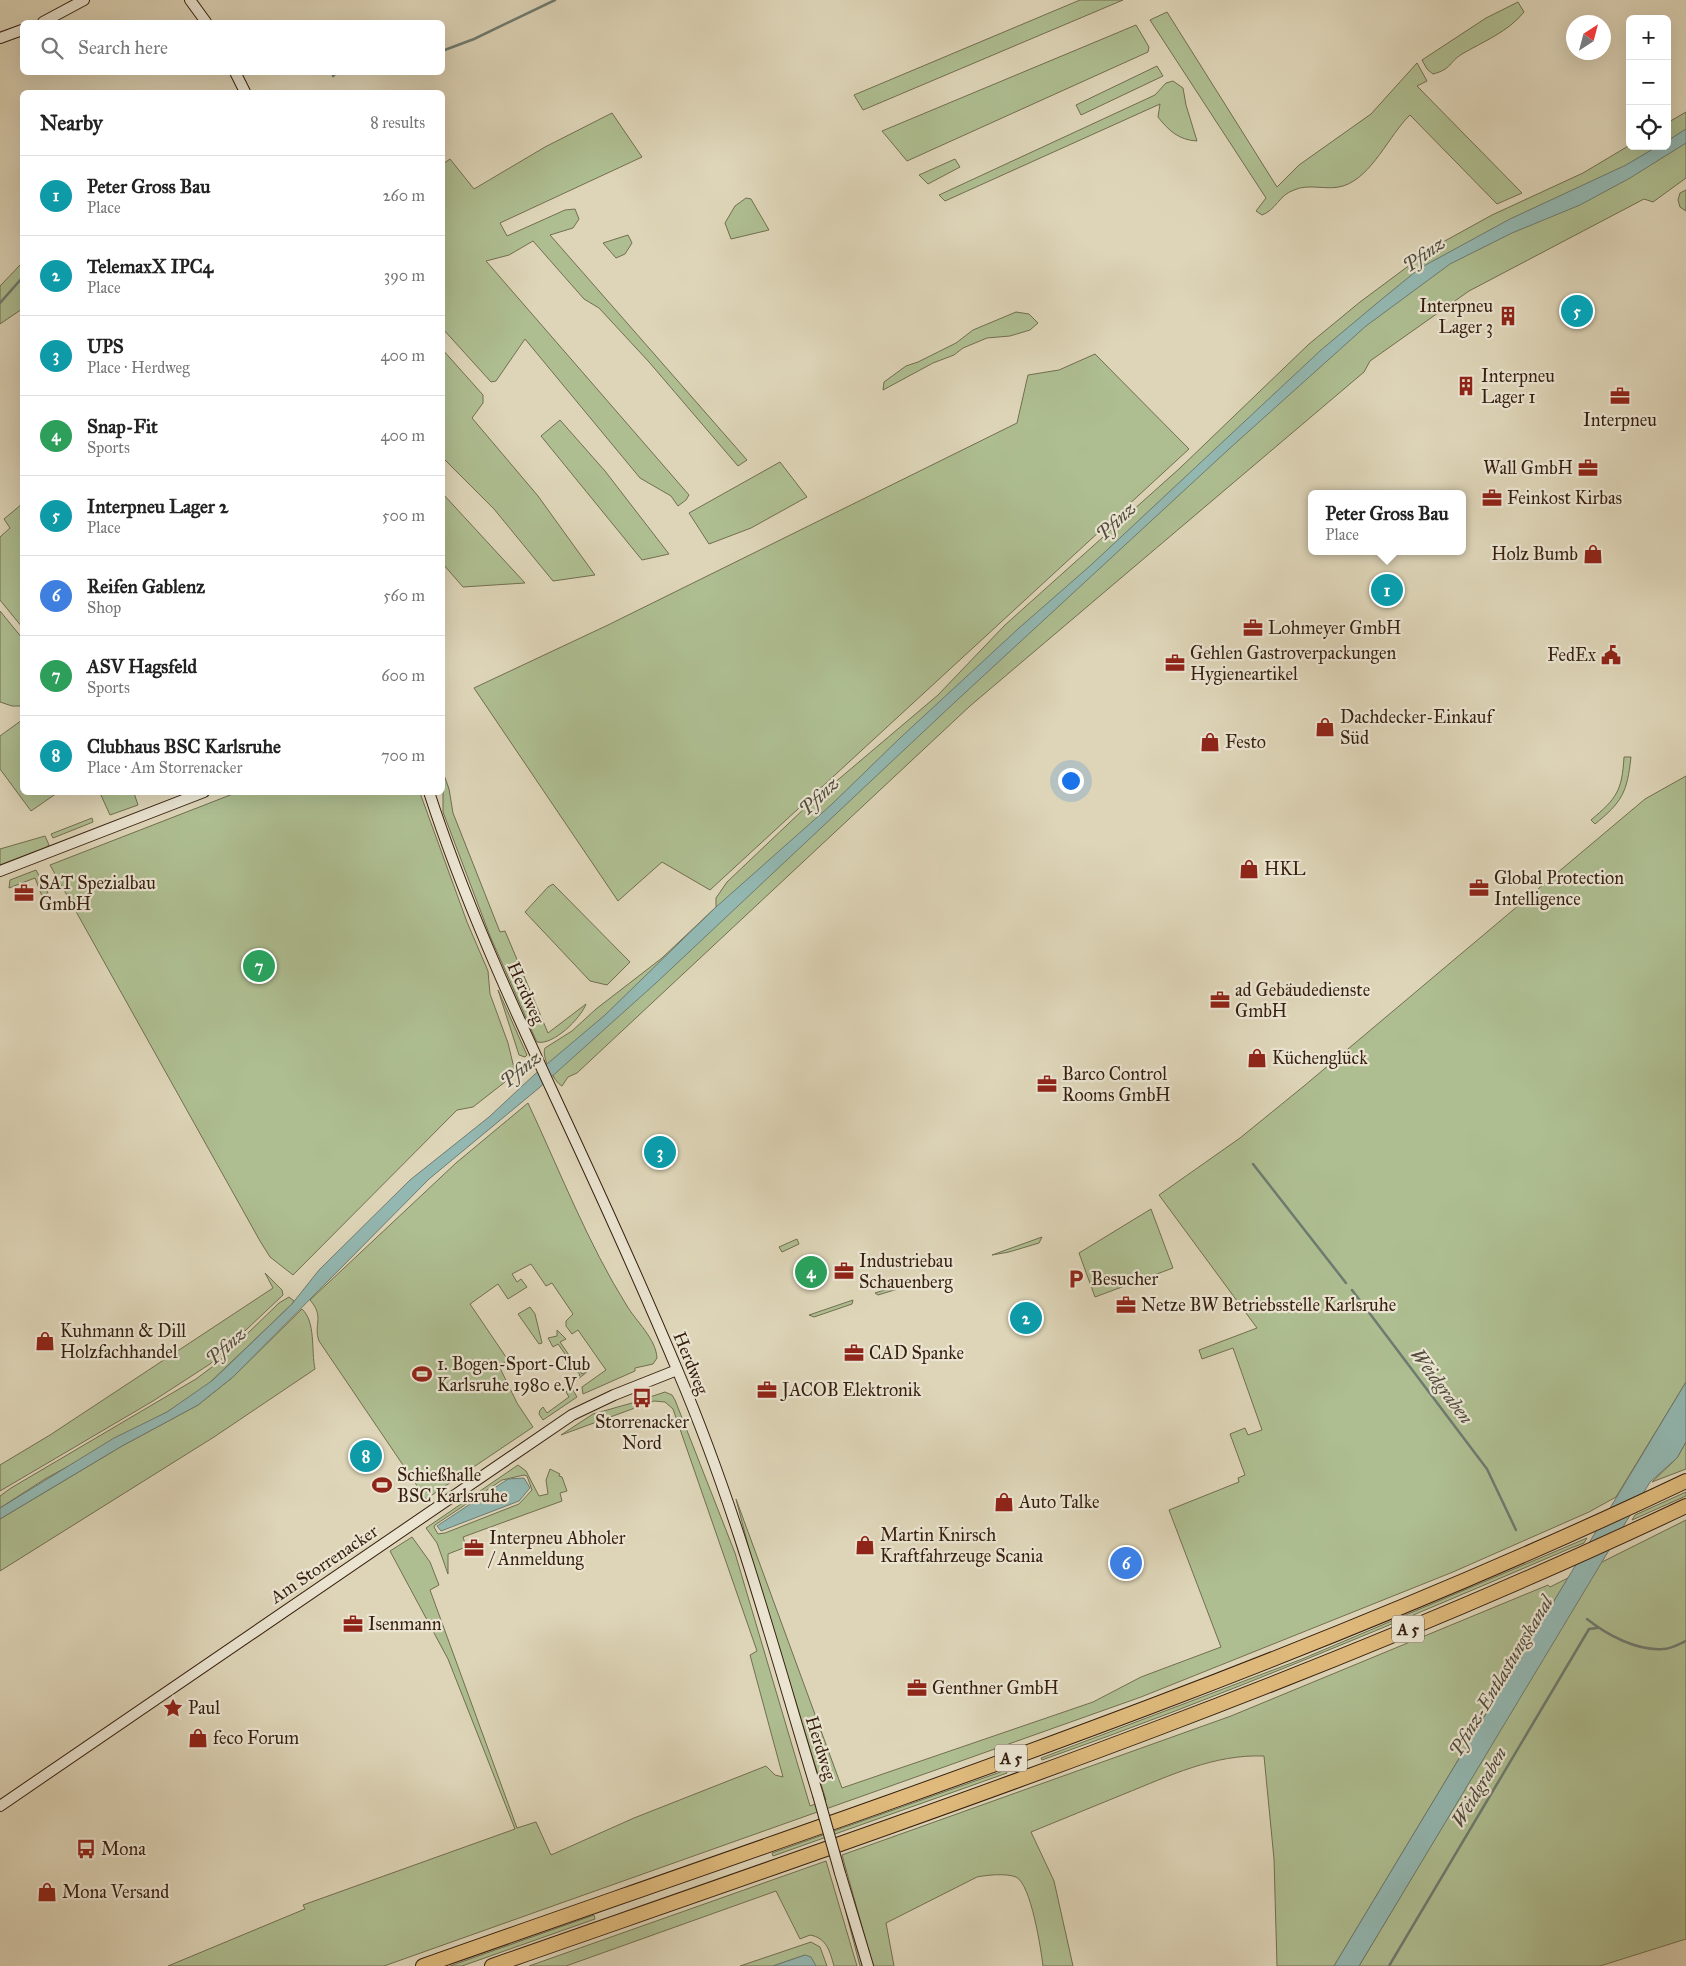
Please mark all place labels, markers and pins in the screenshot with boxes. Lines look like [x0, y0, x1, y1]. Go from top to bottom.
pin: 5 [1561, 292, 1593, 330]
place label: Interpneu Lager 3 [1419, 295, 1493, 339]
building icon: Interpneu Lager 3 [1497, 305, 1519, 327]
place label: Interpneu Lager 1 [1481, 365, 1555, 409]
building icon: Interpneu Lager 1 [1455, 375, 1477, 397]
office icon: Interpneu [1609, 385, 1631, 407]
place label: Interpneu [1583, 409, 1657, 431]
place label: Wall GmbH [1483, 457, 1573, 479]
office icon: Wall GmbH [1577, 457, 1599, 479]
office icon: Feinkost Kirbas [1481, 487, 1503, 509]
place label: Feinkost Kirbas [1507, 487, 1622, 509]
place label: Holz Bumb [1491, 543, 1578, 565]
shop icon: Holz Bumb [1582, 543, 1604, 565]
pin: 1 [1371, 571, 1403, 609]
office icon: Lohmeyer GmbH [1242, 617, 1264, 639]
place label: Lohmeyer GmbH [1268, 617, 1401, 639]
place label: Gehlen Gastroverpackungen Hygieneartikel [1190, 642, 1396, 686]
place label: FedEx [1547, 644, 1596, 666]
public building icon: FedEx [1600, 644, 1622, 666]
office icon: Gehlen Gastroverpackungen Hygieneartikel [1164, 652, 1186, 674]
place label: Dachdecker-Einkauf Süd [1340, 706, 1495, 749]
shop icon: Dachdecker-Einkauf Süd [1314, 716, 1336, 738]
shop icon: Festo [1199, 731, 1221, 753]
place label: Festo [1225, 731, 1266, 753]
shop icon: HKL [1238, 858, 1260, 880]
place label: HKL [1264, 858, 1306, 880]
place label: Global Protection Intelligence [1494, 867, 1624, 911]
place label: SAT Spezialbau GmbH [39, 872, 156, 915]
office icon: Global Protection Intelligence [1468, 877, 1490, 899]
office icon: SAT Spezialbau GmbH [13, 882, 35, 904]
pin: 7 [243, 947, 275, 985]
place label: ad Gebäudedienste GmbH [1235, 979, 1370, 1022]
office icon: ad Gebäudedienste GmbH [1209, 989, 1231, 1011]
shop icon: Küchenglück [1246, 1047, 1268, 1069]
place label: Küchenglück [1272, 1047, 1368, 1070]
place label: Barco Control Rooms GmbH [1062, 1063, 1171, 1106]
office icon: Barco Control Rooms GmbH [1036, 1073, 1058, 1095]
pin: 3 [644, 1133, 676, 1171]
place label: Industriebau Schauenberg [859, 1250, 953, 1294]
pin: 4 [795, 1253, 827, 1291]
office icon: Industriebau Schauenberg [833, 1260, 855, 1282]
parking icon: Besucher [1065, 1268, 1087, 1290]
place label: Besucher [1091, 1268, 1159, 1290]
office icon: Netze BW Betriebsstelle Karlsruhe [1115, 1294, 1137, 1316]
place label: Netze BW Betriebsstelle Karlsruhe [1141, 1294, 1396, 1316]
pin: 2 [1010, 1299, 1042, 1337]
place label: Kuhmann & Dill Holzfachhandel [60, 1320, 186, 1363]
shop icon: Kuhmann & Dill Holzfachhandel [34, 1330, 56, 1352]
office icon: CAD Spanke [843, 1342, 865, 1364]
place label: CAD Spanke [869, 1342, 964, 1364]
place label: 1. Bogen-Sport-Club Karlsruhe 1980 e.V. [437, 1353, 591, 1396]
sports icon: 1. Bogen-Sport-Club Karlsruhe 1980 e.V. [411, 1363, 433, 1385]
office icon: JACOB Elektronik [756, 1379, 778, 1401]
place label: JACOB Elektronik [780, 1379, 922, 1402]
bus stop icon: Storrenacker Nord [631, 1387, 653, 1409]
place label: Storrenacker Nord [595, 1411, 689, 1454]
pin: 8 [350, 1437, 382, 1475]
place label: Schießhalle BSC Karlsruhe [397, 1464, 508, 1507]
sports icon: Schießhalle BSC Karlsruhe [371, 1474, 393, 1496]
shop icon: Auto Talke [993, 1491, 1015, 1513]
place label: Auto Talke [1018, 1491, 1099, 1513]
place label: Martin Knirsch Kraftfahrzeuge Scania [880, 1524, 1043, 1568]
place label: Interpneu Abholer / Anmeldung [487, 1527, 626, 1571]
shop icon: Martin Knirsch Kraftfahrzeuge Scania [854, 1534, 876, 1556]
office icon: Interpneu Abholer / Anmeldung [463, 1537, 485, 1559]
pin: 6 [1110, 1544, 1142, 1582]
office icon: Isenmann [342, 1613, 364, 1635]
place label: Isenmann [368, 1613, 442, 1635]
office icon: Genthner GmbH [906, 1677, 928, 1699]
place label: Genthner GmbH [932, 1677, 1059, 1699]
place icon: Paul [162, 1697, 184, 1719]
place label: Paul [188, 1697, 220, 1719]
shop icon: feco Forum [187, 1727, 209, 1749]
place label: feco Forum [213, 1727, 299, 1749]
bus stop icon: Mona [75, 1838, 97, 1860]
place label: Mona [101, 1838, 146, 1860]
shop icon: Mona Versand [36, 1881, 58, 1903]
place label: Mona Versand [62, 1881, 169, 1903]

